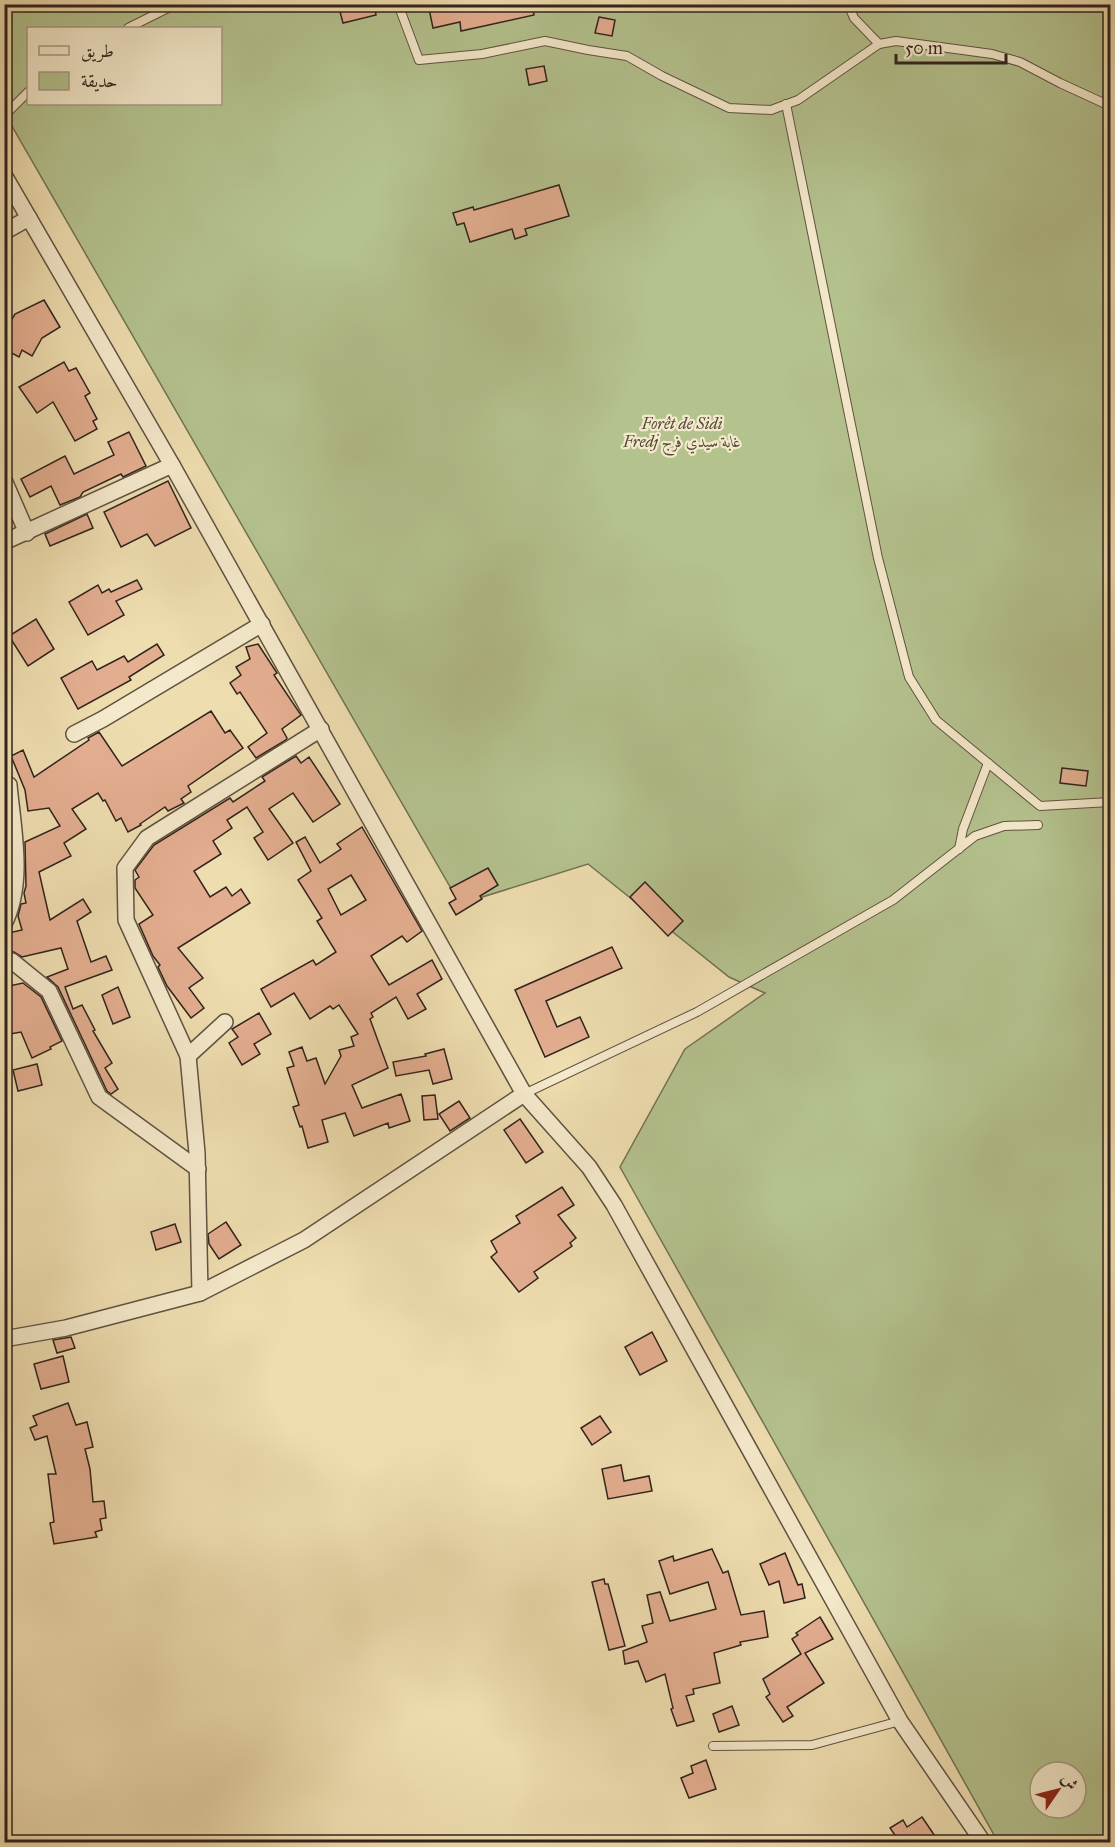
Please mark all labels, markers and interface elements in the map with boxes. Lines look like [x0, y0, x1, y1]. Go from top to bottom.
legend [27, 27, 222, 105]
scale bar [896, 27, 1006, 65]
text: 50 m [905, 37, 943, 59]
text: طريق [81, 40, 114, 63]
text: حديقة [81, 70, 117, 92]
park label: Forêt de Sidi Fredj غابة سيدي فرج [622, 414, 741, 456]
north arrow [1028, 1760, 1088, 1820]
text: ش [1058, 1770, 1082, 1794]

